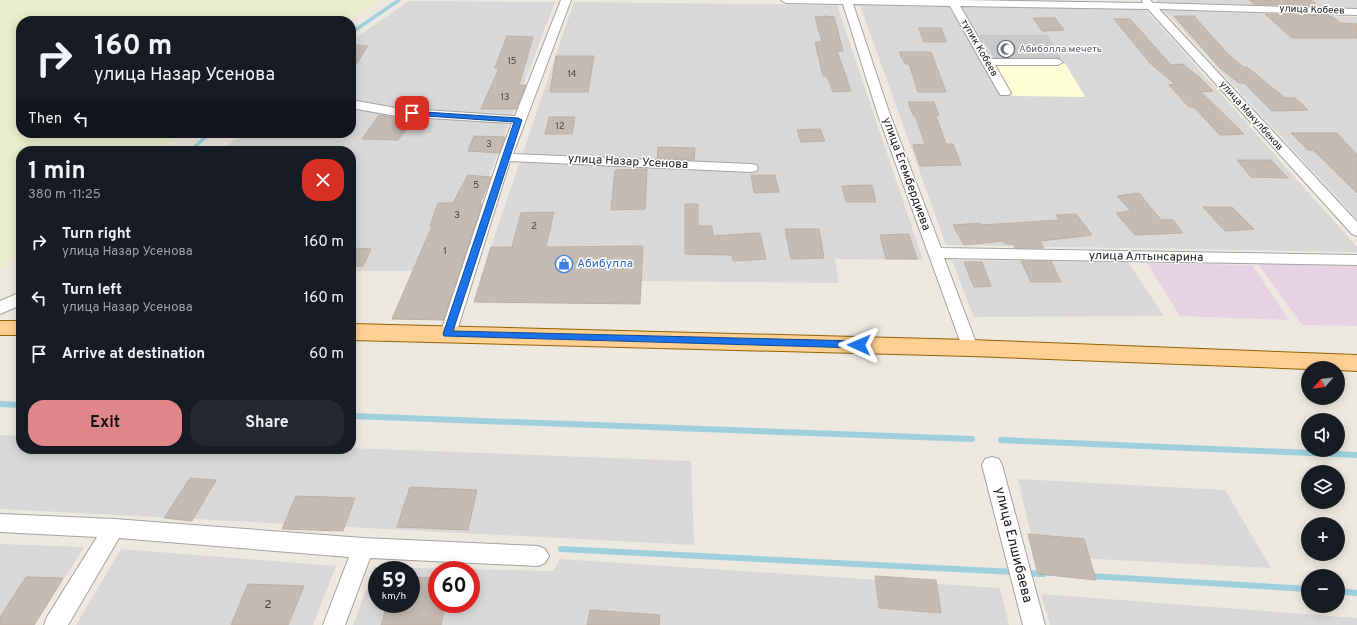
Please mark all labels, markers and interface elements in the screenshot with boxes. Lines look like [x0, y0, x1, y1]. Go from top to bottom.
street label: улица Кобеев [1279, 2, 1345, 18]
street label: тупик Кобеев [957, 17, 1001, 79]
text: 160 m [94, 29, 172, 65]
icon: right [28, 32, 80, 84]
mosque icon: Абиболла мечеть [996, 39, 1016, 59]
place label: Абиболла мечеть [1019, 43, 1102, 56]
house number: 15 [508, 56, 516, 67]
text: улица Назар Усенова [94, 64, 275, 87]
house number: 14 [568, 69, 577, 80]
street label: улица Макулбеков [1216, 78, 1286, 154]
house number: 13 [501, 92, 509, 103]
pin [395, 96, 429, 130]
icon: arrive [401, 102, 423, 124]
icon: left [70, 108, 92, 130]
text: Then [28, 110, 62, 129]
street label: улица Егембердиева [878, 115, 934, 233]
house number: 12 [556, 121, 564, 132]
house number: 3 [486, 139, 492, 150]
street label: улица Назар Усенова [567, 151, 689, 173]
text: 1 min [28, 157, 86, 187]
button: close [302, 159, 344, 201]
house number: 5 [473, 179, 479, 192]
text: 380 m · 11:25 [28, 187, 101, 203]
house number: 3 [454, 209, 460, 222]
house number: 2 [531, 220, 537, 233]
text: Turn right [62, 225, 131, 244]
icon: right [28, 231, 50, 253]
text: 160 m [304, 233, 344, 252]
text: улица Назар Усенова [62, 244, 193, 260]
house number: 1 [443, 245, 447, 258]
street label: улица Алтынсарина [1089, 248, 1203, 266]
shop icon: Абибулла [554, 254, 574, 274]
place label: Абибулла [577, 256, 633, 272]
text: Turn left [62, 281, 122, 300]
icon: left [28, 287, 50, 309]
text: 160 m [304, 289, 344, 308]
text: улица Назар Усенова [62, 300, 193, 316]
position arrow [838, 324, 880, 366]
icon: arrive [28, 343, 50, 365]
text: Arrive at destination [62, 345, 205, 364]
text: 60 m [309, 345, 344, 364]
north arrow [1301, 361, 1345, 405]
map controls [1301, 361, 1345, 613]
button: Exit [28, 400, 182, 446]
button: Share [190, 400, 344, 446]
button: sound [1301, 413, 1345, 457]
button: layers [1301, 465, 1345, 509]
street label: улица Елшибаева [990, 485, 1036, 605]
button: + [1301, 517, 1345, 561]
speed limit sign: 60 [428, 561, 480, 613]
text: 59 [382, 569, 406, 595]
button: − [1301, 569, 1345, 613]
text: km/h [382, 590, 406, 603]
house number: 2 [264, 597, 272, 613]

